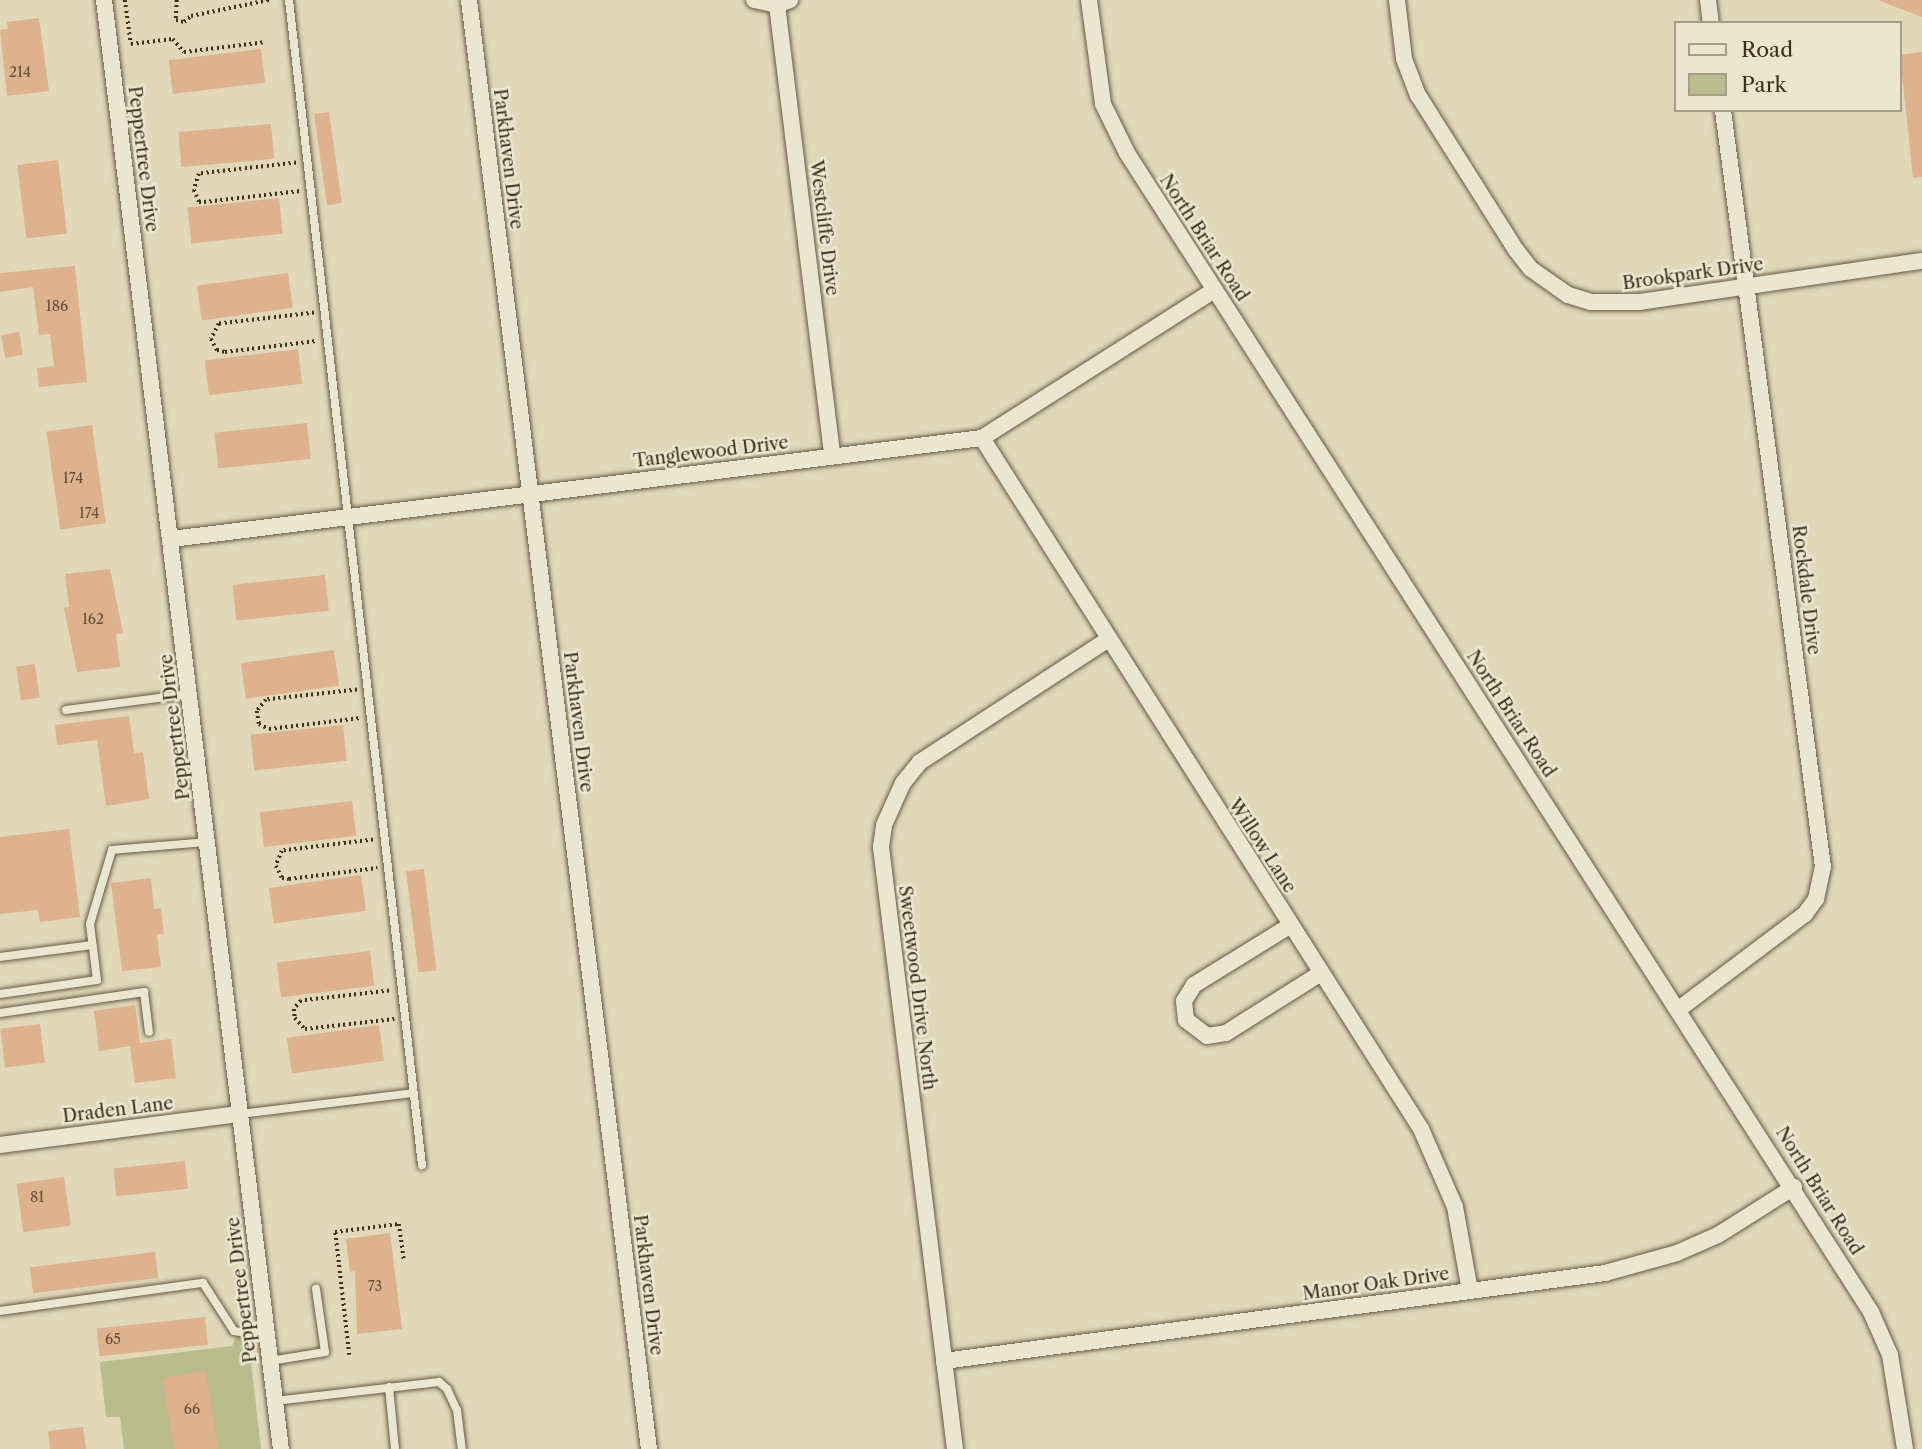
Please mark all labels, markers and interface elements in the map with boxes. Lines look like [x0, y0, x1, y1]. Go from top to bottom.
legend [1674, 21, 1901, 112]
text: Road [1741, 37, 1793, 62]
house number: 214 [9, 64, 31, 80]
text: Park [1741, 72, 1787, 97]
street label: Peppertree Drive [123, 85, 163, 233]
street label: Parkhaven Drive [489, 87, 527, 231]
street label: Westcliffe Drive [805, 159, 843, 297]
street label: North Briar Road [1155, 170, 1253, 306]
street label: Brookpark Drive [1621, 253, 1765, 295]
house number: 186 [46, 298, 68, 314]
street label: Tanglewood Drive [632, 432, 790, 472]
house number: 174 [63, 470, 83, 486]
house number: 174 [79, 505, 99, 521]
street label: Rockdale Drive [1787, 524, 1825, 656]
house number: 162 [82, 611, 104, 627]
street label: North Briar Road [1462, 646, 1560, 782]
street label: Parkhaven Drive [559, 650, 597, 794]
street label: Peppertree Drive [155, 653, 195, 801]
street label: Willow Lane [1223, 795, 1301, 897]
street label: Sweetwood Drive North [894, 884, 940, 1092]
street label: Draden Lane [61, 1092, 175, 1128]
street label: North Briar Road [1771, 1123, 1867, 1259]
house number: 81 [30, 1189, 44, 1205]
street label: Parkhaven Drive [629, 1213, 667, 1357]
street label: Peppertree Drive [222, 1216, 262, 1364]
street label: Manor Oak Drive [1301, 1263, 1451, 1305]
house number: 73 [368, 1278, 382, 1294]
house number: 65 [105, 1331, 121, 1347]
house number: 66 [184, 1401, 200, 1417]

